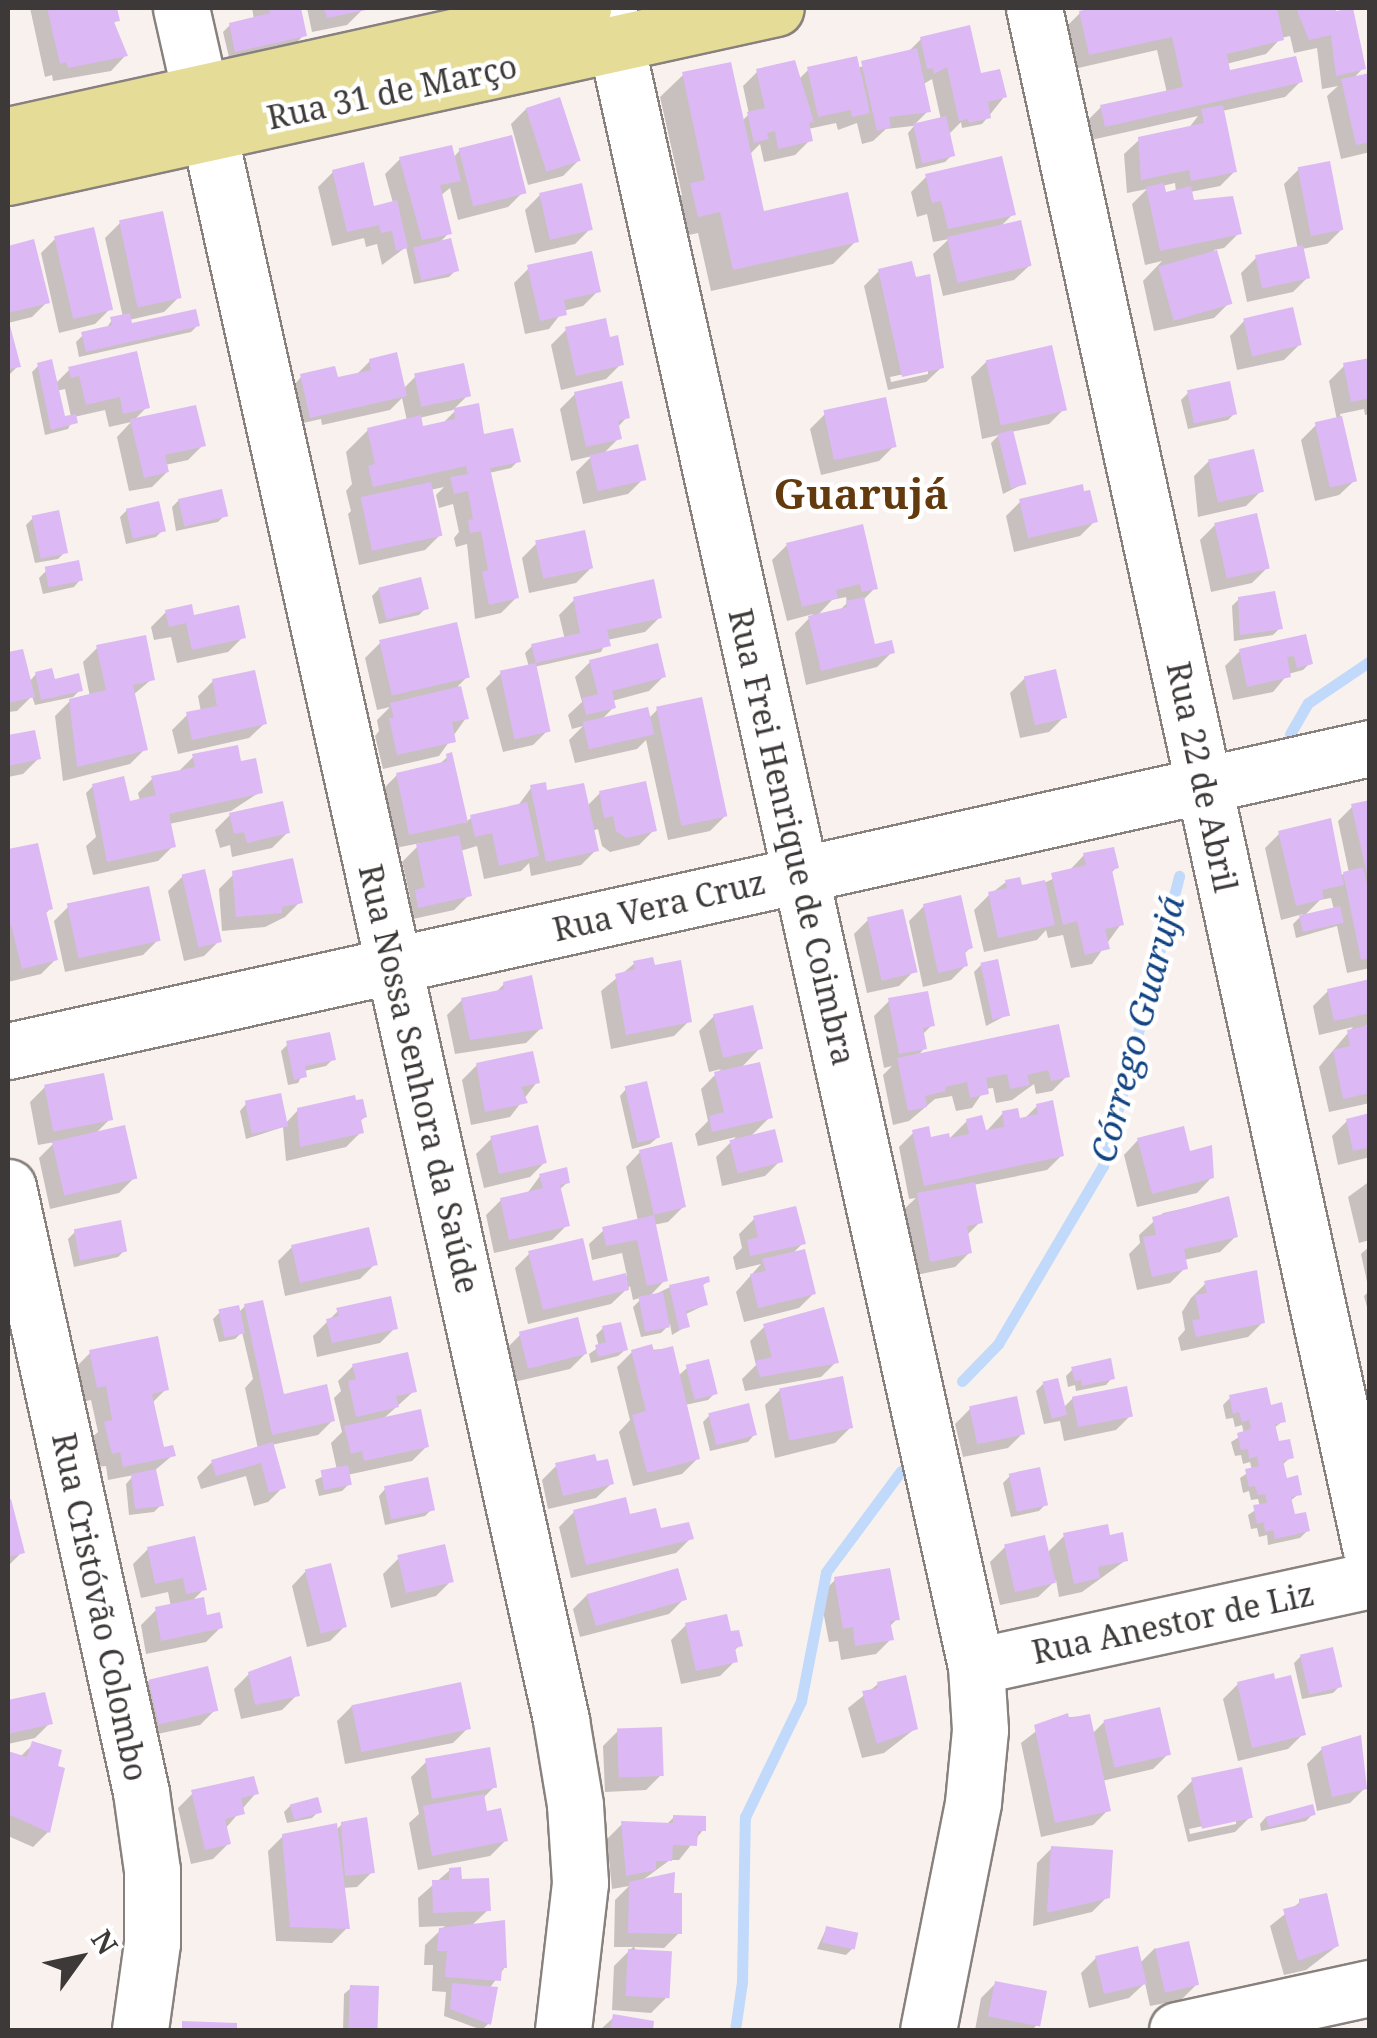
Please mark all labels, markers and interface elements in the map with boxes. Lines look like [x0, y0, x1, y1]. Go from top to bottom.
street label: Rua 31 de Março [264, 47, 520, 137]
district label: Guarujá [773, 468, 949, 518]
street label: Rua Frei Henrique de Coimbra [721, 605, 863, 1069]
street label: Rua 22 de Abril [1159, 658, 1245, 896]
street label: Rua Nossa Senhora da Saúde [351, 861, 487, 1297]
street label: Rua Vera Cruz [549, 863, 769, 949]
water label: Córrego Guarujá [1081, 891, 1193, 1167]
street label: Rua Cristóvão Colombo [44, 1429, 156, 1785]
street label: Rua Anestor de Liz [1029, 1574, 1317, 1672]
north arrow [30, 1908, 130, 2008]
text: N [83, 1922, 127, 1961]

